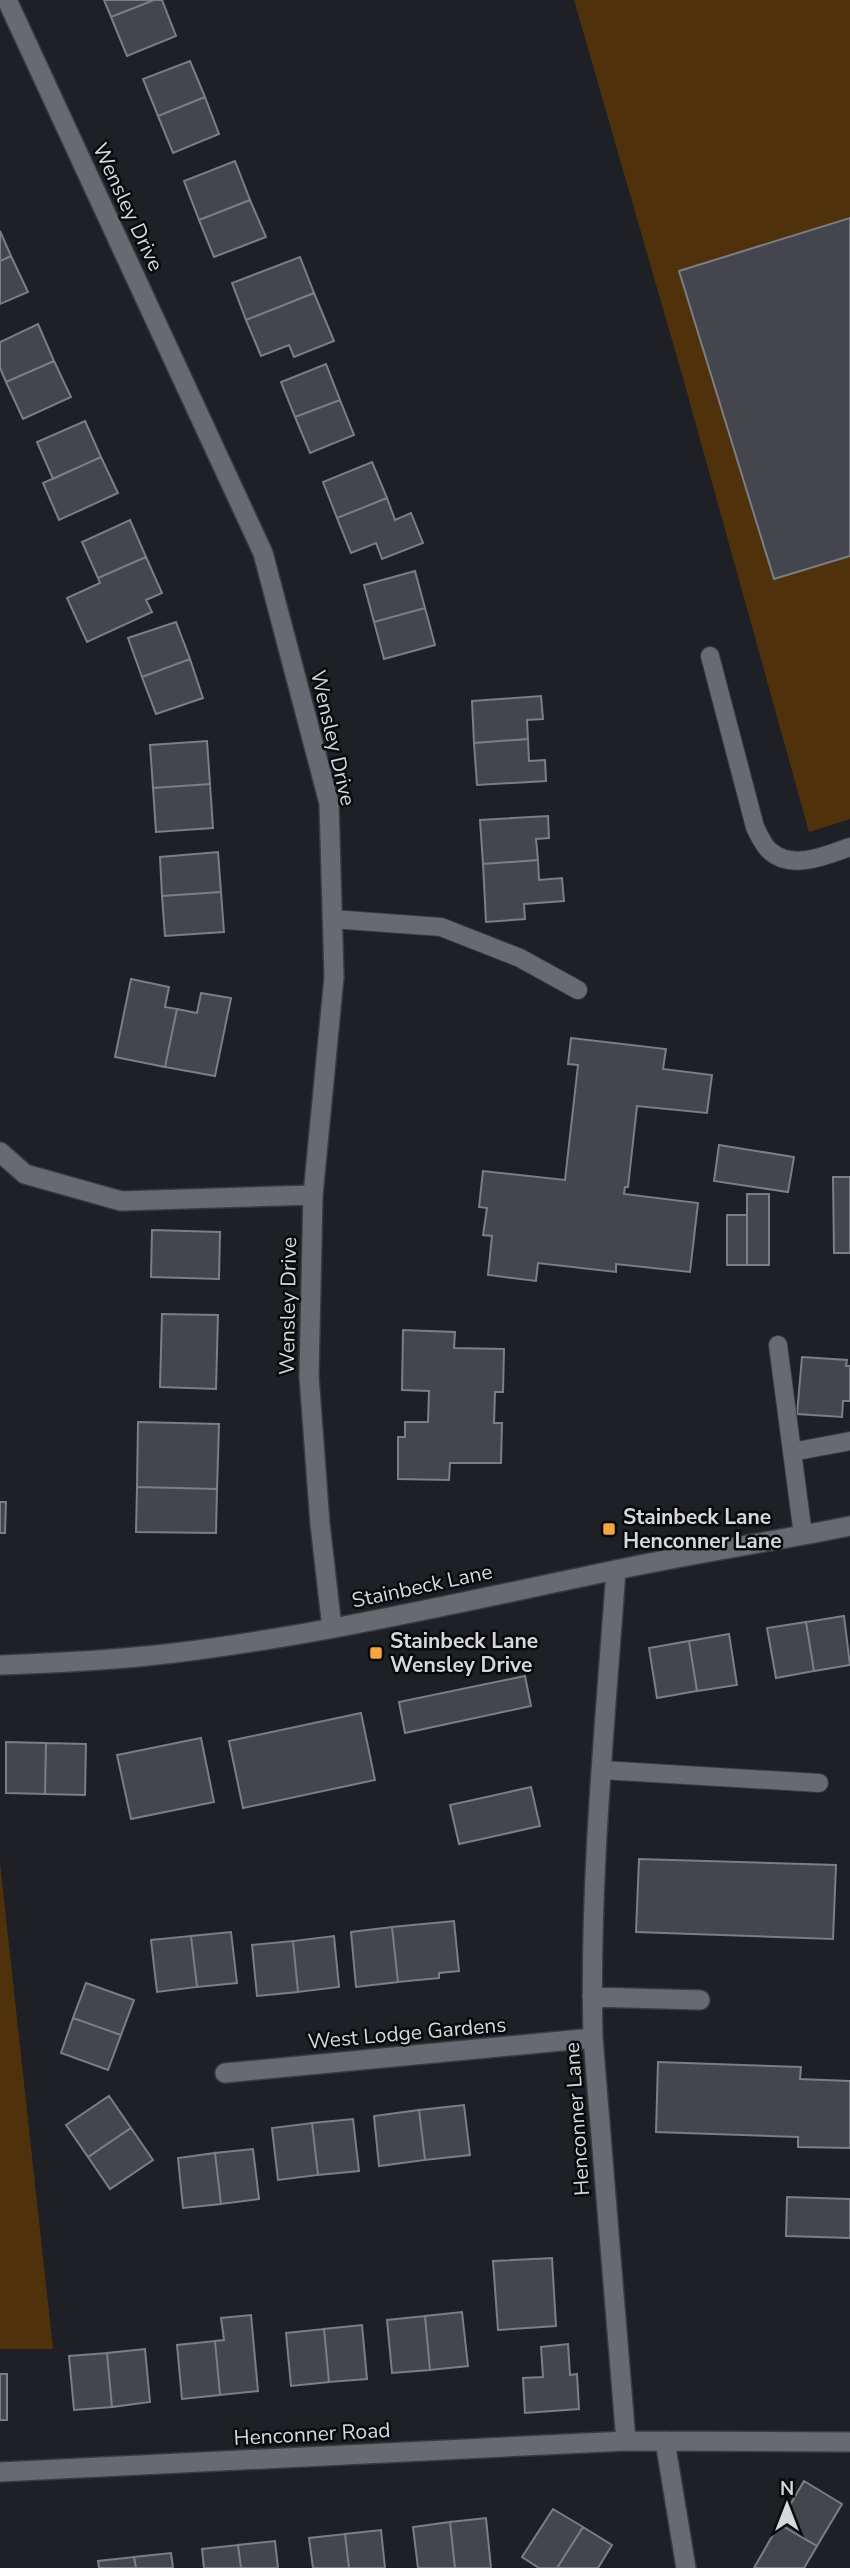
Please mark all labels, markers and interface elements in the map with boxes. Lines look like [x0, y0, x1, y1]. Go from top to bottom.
street label: Wensley Drive [86, 138, 170, 276]
street label: Wensley Drive [304, 668, 362, 808]
street label: Wensley Drive [273, 1237, 303, 1375]
place label: Stainbeck Lane Henconner Lane [623, 1503, 782, 1555]
marker: Stainbeck Lane Henconner Lane [601, 1521, 617, 1537]
street label: Stainbeck Lane [349, 1557, 495, 1615]
place label: Stainbeck Lane Wensley Drive [390, 1627, 538, 1679]
marker: Stainbeck Lane Wensley Drive [368, 1645, 384, 1661]
street label: West Lodge Gardens [307, 2010, 507, 2056]
street label: Henconner Lane [558, 2041, 596, 2197]
street label: Henconner Road [233, 2416, 391, 2452]
north arrow [752, 2470, 822, 2540]
text: N [780, 2476, 794, 2502]

